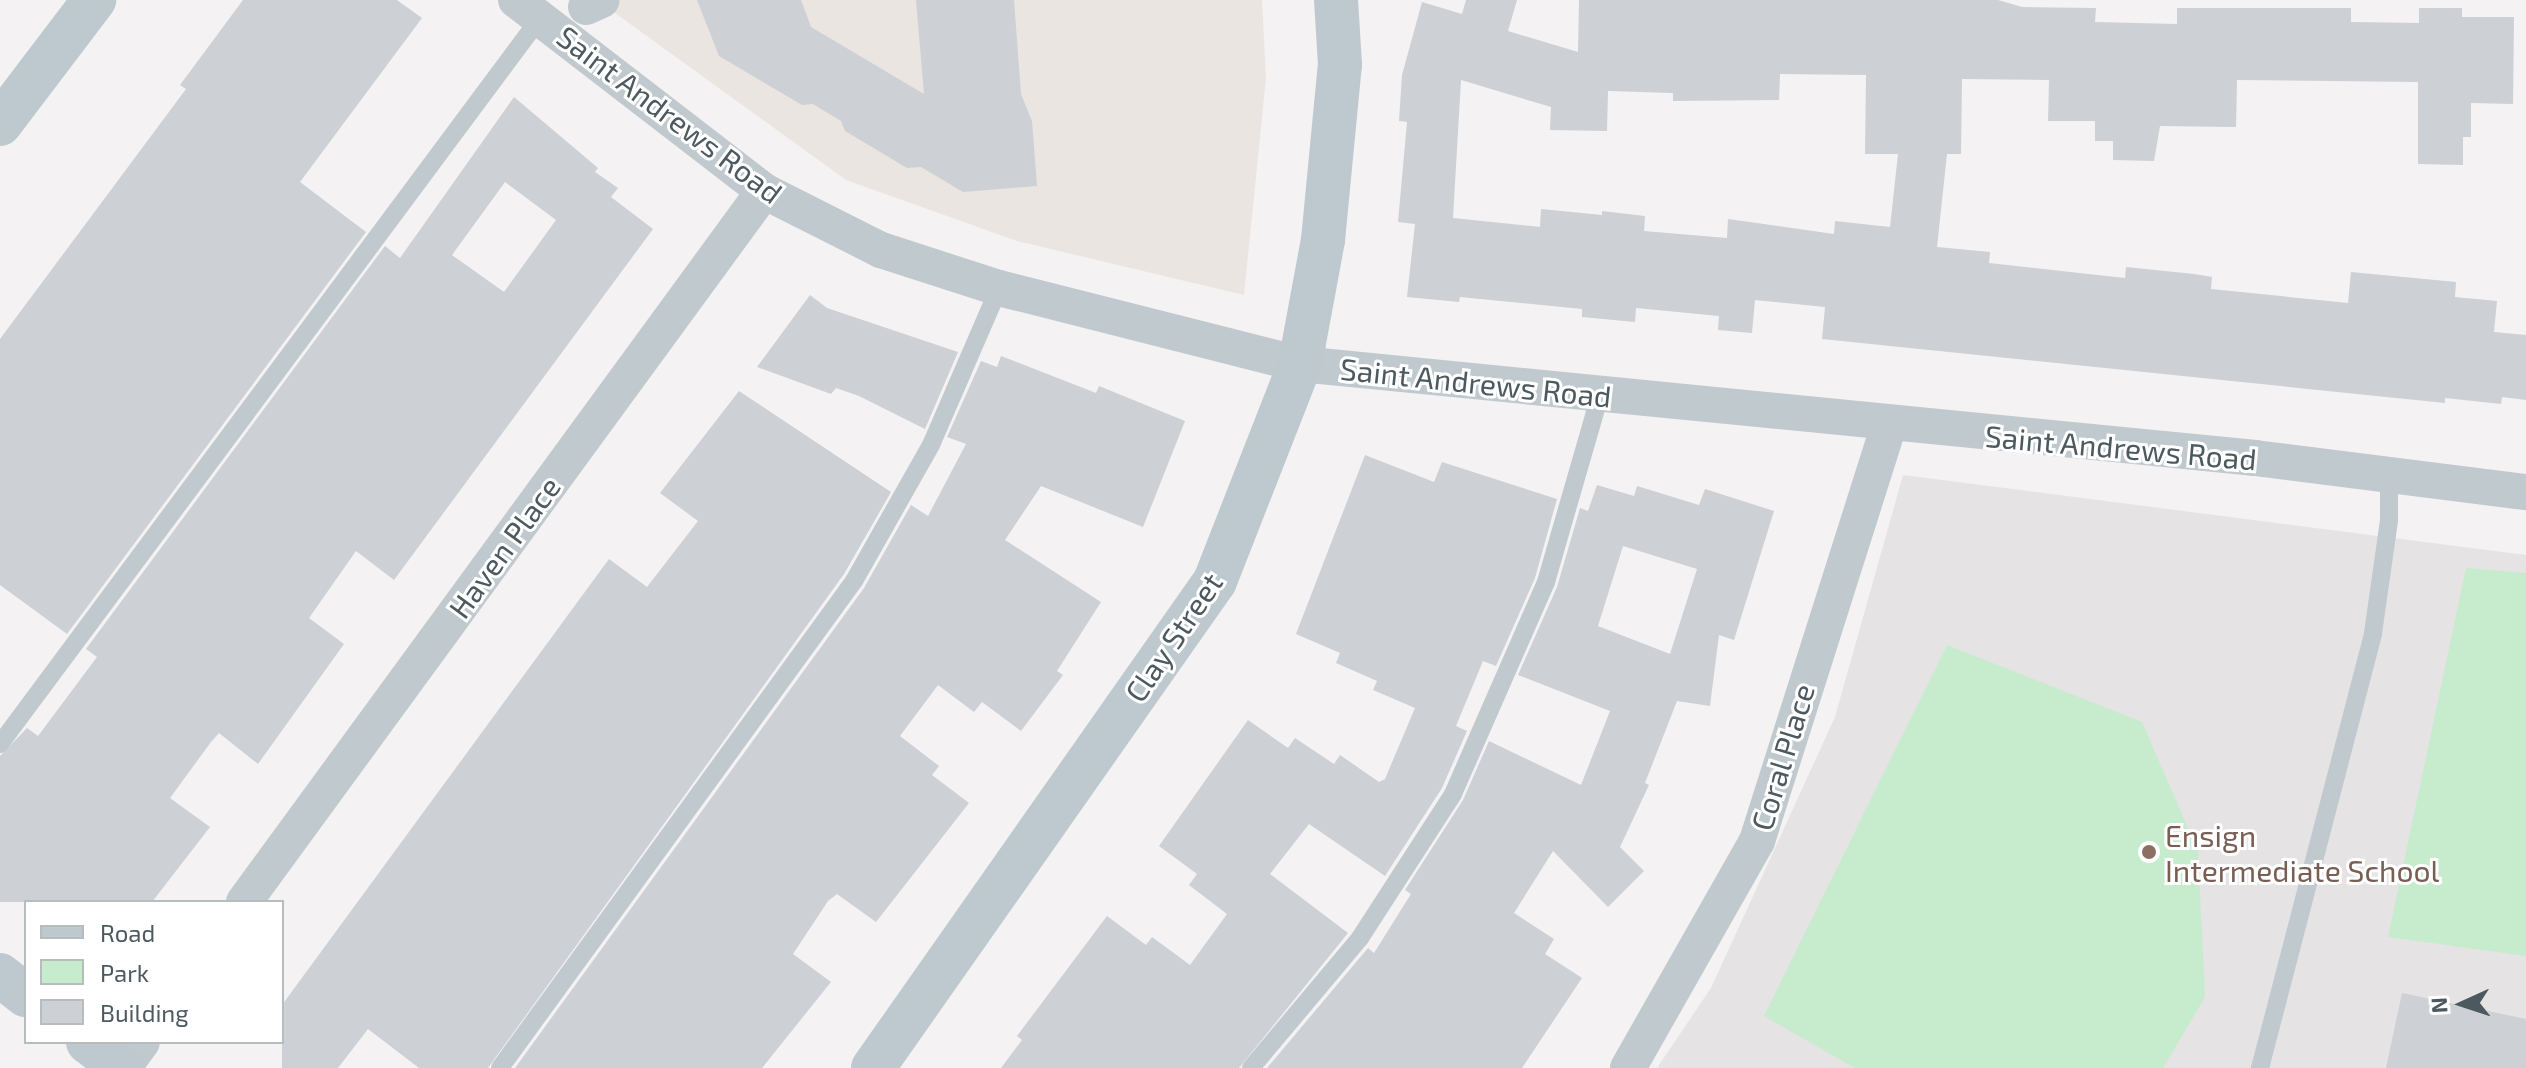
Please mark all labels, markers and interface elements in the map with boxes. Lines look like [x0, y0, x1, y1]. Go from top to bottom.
street label: Saint Andrews Road [550, 17, 790, 211]
street label: Saint Andrews Road [1338, 350, 1614, 414]
street label: Saint Andrews Road [1983, 417, 2259, 477]
street label: Haven Place [441, 469, 567, 625]
street label: Clay Street [1117, 565, 1229, 709]
street label: Coral Place [1743, 679, 1821, 835]
place label: Ensign Intermediate School [2165, 817, 2439, 888]
marker: Ensign Intermediate School [2140, 843, 2158, 861]
legend [24, 900, 284, 1044]
text: Road [100, 918, 155, 947]
text: Park [100, 958, 149, 987]
north arrow [2422, 964, 2502, 1044]
text: N [2425, 997, 2451, 1014]
text: Building [100, 998, 189, 1027]

